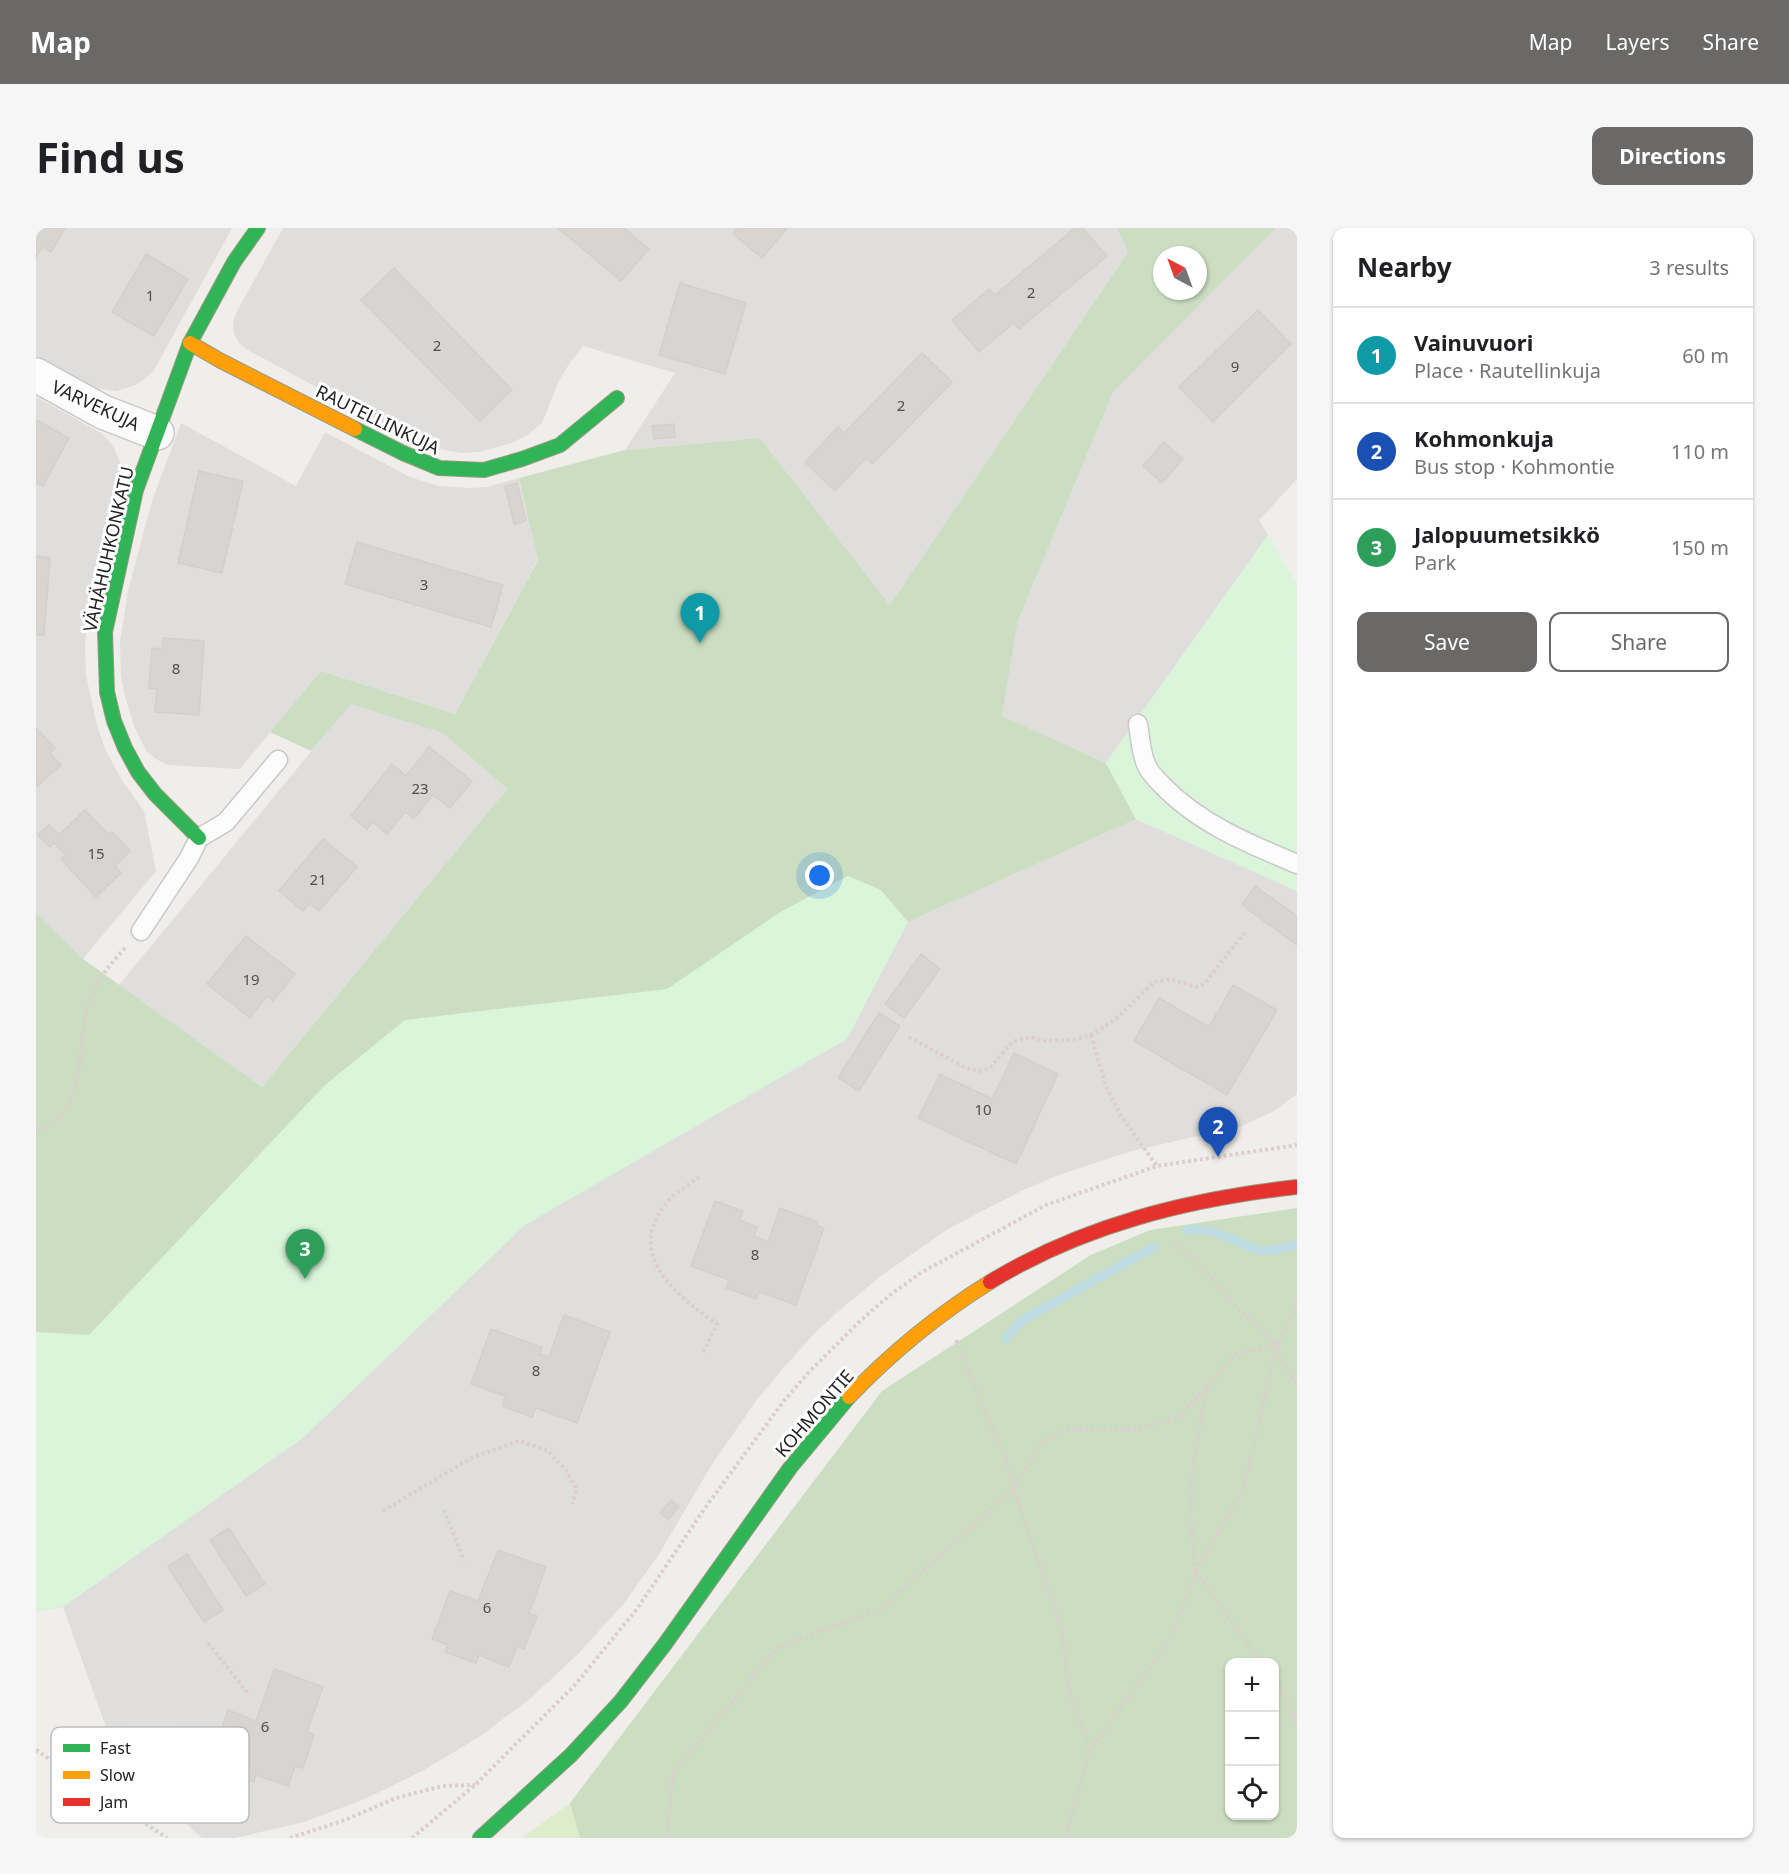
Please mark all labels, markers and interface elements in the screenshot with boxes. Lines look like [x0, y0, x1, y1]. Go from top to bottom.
text: Map [30, 23, 91, 61]
text: Map [1529, 28, 1573, 56]
text: Layers [1606, 28, 1670, 56]
text: Share [1703, 28, 1759, 56]
button: Directions [1592, 127, 1753, 185]
text: Find us [36, 128, 185, 185]
north arrow [1153, 246, 1207, 300]
text: Nearby [1357, 249, 1452, 285]
text: 3 results [1649, 254, 1729, 281]
house number: 2 [1027, 282, 1035, 302]
house number: 1 [146, 285, 154, 305]
text: Vainuvuori [1414, 327, 1533, 357]
house number: 2 [433, 335, 441, 355]
text: 1 [1371, 342, 1382, 369]
text: 60 m [1682, 342, 1729, 369]
house number: 9 [1231, 356, 1239, 376]
text: Place · Rautellinkuja [1414, 357, 1601, 384]
street label: VARVEKUJA [48, 374, 144, 436]
street label: RAUTELLINKUJA [312, 379, 444, 460]
house number: 2 [897, 395, 905, 415]
text: Kohmonkuja [1414, 423, 1554, 453]
text: 2 [1371, 438, 1382, 465]
text: 110 m [1671, 438, 1729, 465]
text: Bus stop · Kohmontie [1414, 453, 1615, 480]
street label: VÄHÄHUHKONKATU [77, 464, 139, 634]
text: Jalopuumetsikkö [1414, 519, 1600, 549]
text: 3 [1371, 534, 1382, 561]
text: 150 m [1671, 534, 1729, 561]
text: Park [1414, 549, 1456, 576]
house number: 3 [420, 574, 428, 594]
pin: 1 [680, 594, 720, 643]
button: Save [1357, 612, 1537, 672]
button: Share [1549, 612, 1729, 672]
house number: 8 [172, 658, 180, 678]
house number: 23 [411, 778, 429, 798]
house number: 15 [87, 843, 105, 863]
your location [805, 861, 834, 890]
house number: 21 [309, 869, 327, 889]
house number: 19 [242, 969, 260, 989]
house number: 10 [974, 1099, 992, 1119]
pin: 2 [1198, 1108, 1238, 1157]
pin: 3 [286, 1230, 324, 1279]
house number: 8 [751, 1244, 759, 1264]
house number: 8 [532, 1360, 540, 1380]
street label: KOHMONTIE [769, 1364, 859, 1462]
house number: 6 [483, 1597, 491, 1617]
map controls [1225, 1658, 1279, 1820]
button: + [1225, 1658, 1279, 1712]
button: − [1225, 1712, 1279, 1766]
house number: 6 [261, 1716, 269, 1736]
legend [51, 1727, 249, 1823]
text: Fast [100, 1737, 131, 1759]
text: Slow [100, 1764, 135, 1786]
button: locate [1225, 1766, 1279, 1820]
text: Jam [98, 1791, 128, 1813]

